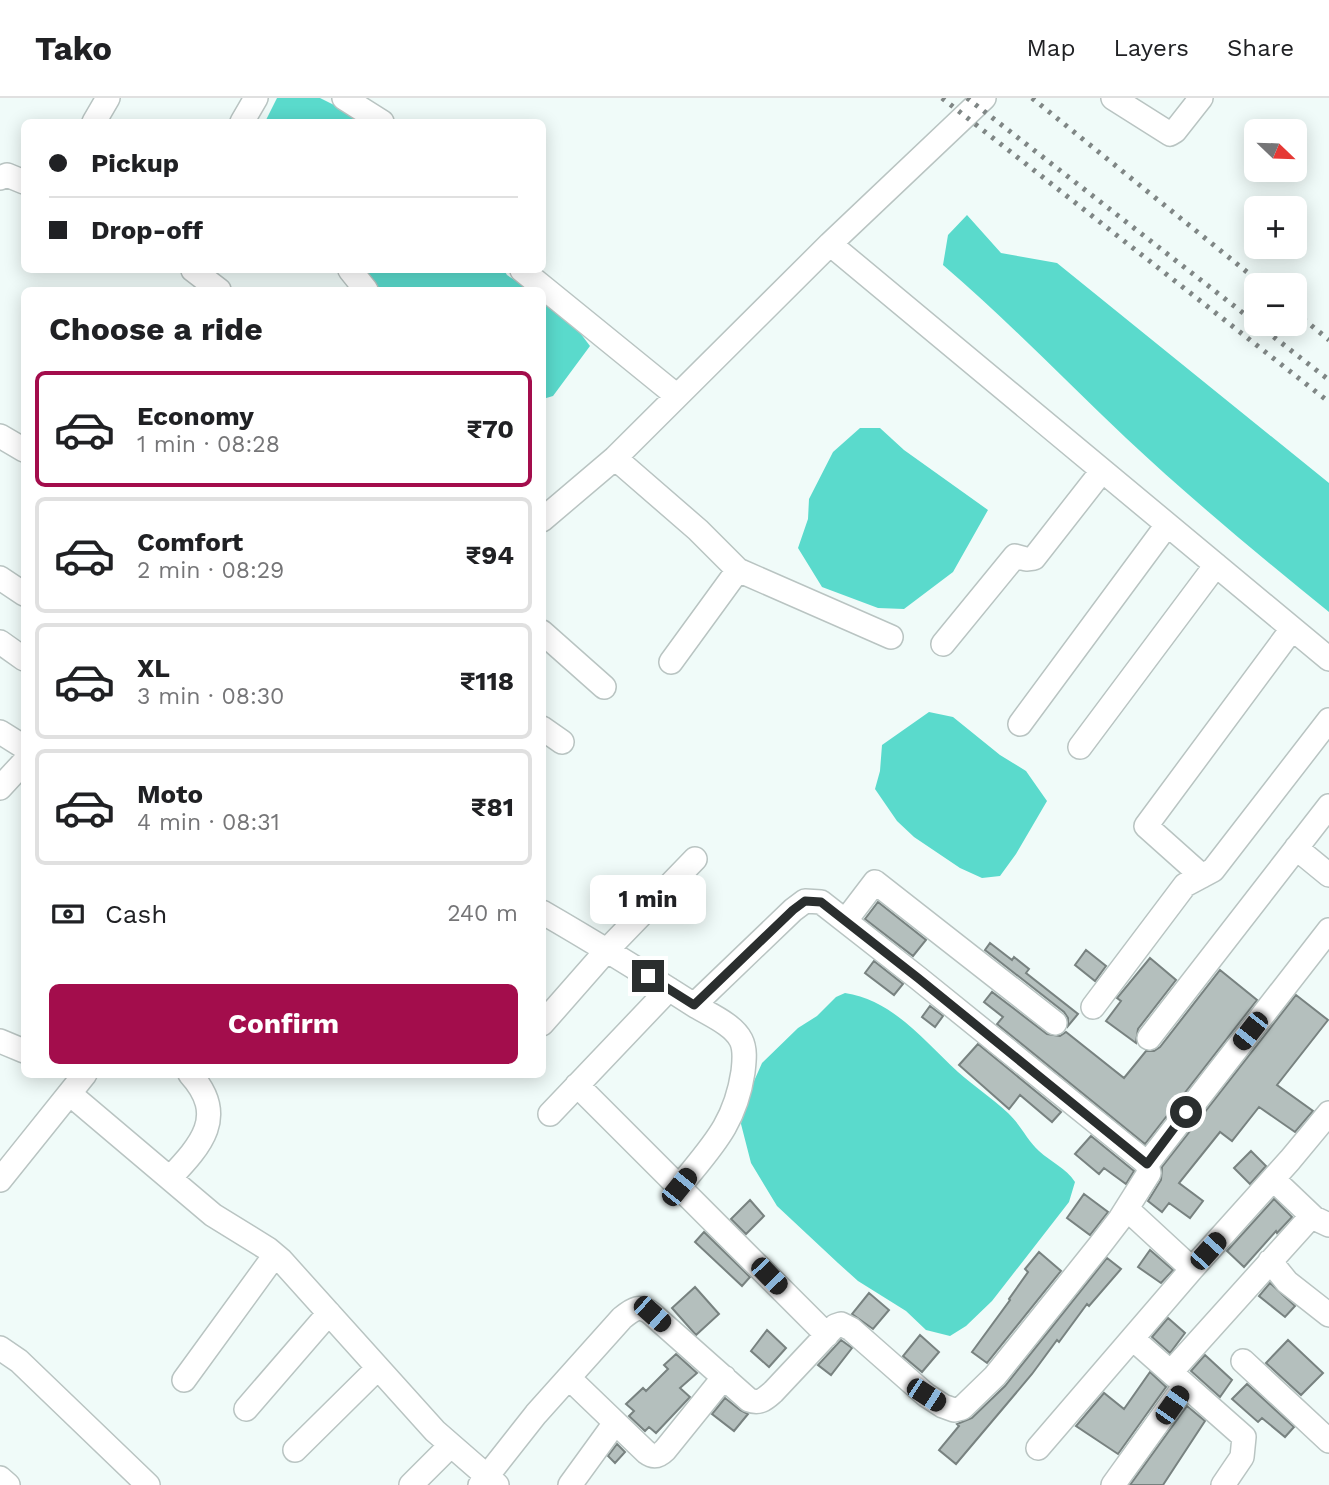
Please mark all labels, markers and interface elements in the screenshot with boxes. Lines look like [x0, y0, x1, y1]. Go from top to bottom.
text: Tako [35, 29, 112, 68]
text: Map [1027, 34, 1075, 62]
text: Layers [1113, 34, 1189, 62]
text: Share [1227, 34, 1294, 62]
north arrow [1244, 119, 1307, 182]
map controls [1244, 119, 1307, 336]
text: Pickup [91, 148, 179, 178]
button: + [1244, 196, 1307, 259]
text: Drop-off [91, 215, 203, 245]
button: − [1244, 273, 1307, 336]
text: Choose a ride [49, 310, 263, 348]
icon: car [53, 398, 116, 461]
text: Economy [137, 401, 254, 431]
text: ₹70 [466, 414, 514, 444]
text: 1 min · 08:28 [137, 431, 280, 458]
icon: car [53, 524, 116, 587]
text: Comfort [137, 527, 243, 557]
text: ₹94 [466, 540, 514, 570]
text: 2 min · 08:29 [137, 557, 284, 584]
icon: car [53, 650, 116, 713]
text: XL [137, 653, 170, 683]
text: ₹118 [460, 666, 514, 696]
text: 3 min · 08:30 [137, 683, 284, 710]
icon: car [53, 776, 116, 839]
text: Moto [137, 779, 203, 809]
text: ₹81 [471, 792, 514, 822]
text: 4 min · 08:31 [137, 809, 280, 836]
callout: 1 min [590, 874, 706, 924]
text: 1 min [618, 886, 678, 913]
icon: cash [49, 895, 87, 933]
text: Cash [105, 899, 167, 929]
text: 240 m [447, 900, 518, 927]
route end [632, 960, 664, 992]
button: Confirm [49, 984, 518, 1064]
car [1229, 1008, 1272, 1054]
route start [1170, 1096, 1202, 1128]
car [658, 1164, 701, 1210]
car [1187, 1228, 1230, 1274]
car [747, 1254, 792, 1298]
car [630, 1292, 675, 1336]
car [903, 1375, 950, 1415]
car [1152, 1382, 1193, 1428]

